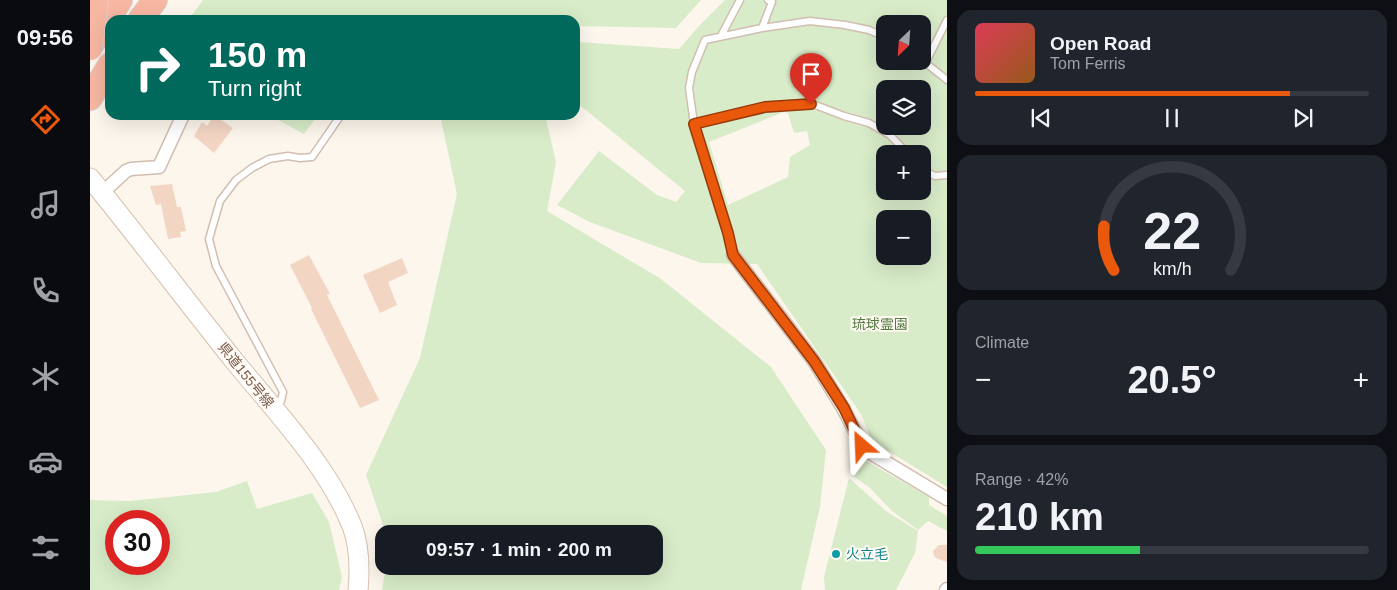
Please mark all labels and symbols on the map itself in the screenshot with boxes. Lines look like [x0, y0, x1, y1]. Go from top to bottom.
north arrow [876, 15, 931, 70]
pin [790, 53, 832, 104]
park label: 琉球霊園 [852, 316, 908, 332]
street label: 県道155号線 [215, 339, 277, 411]
position arrow [835, 419, 887, 471]
speed limit sign: 30 [105, 510, 170, 575]
place label: 火立毛 [846, 546, 888, 562]
marker: 火立毛 [830, 548, 842, 560]

